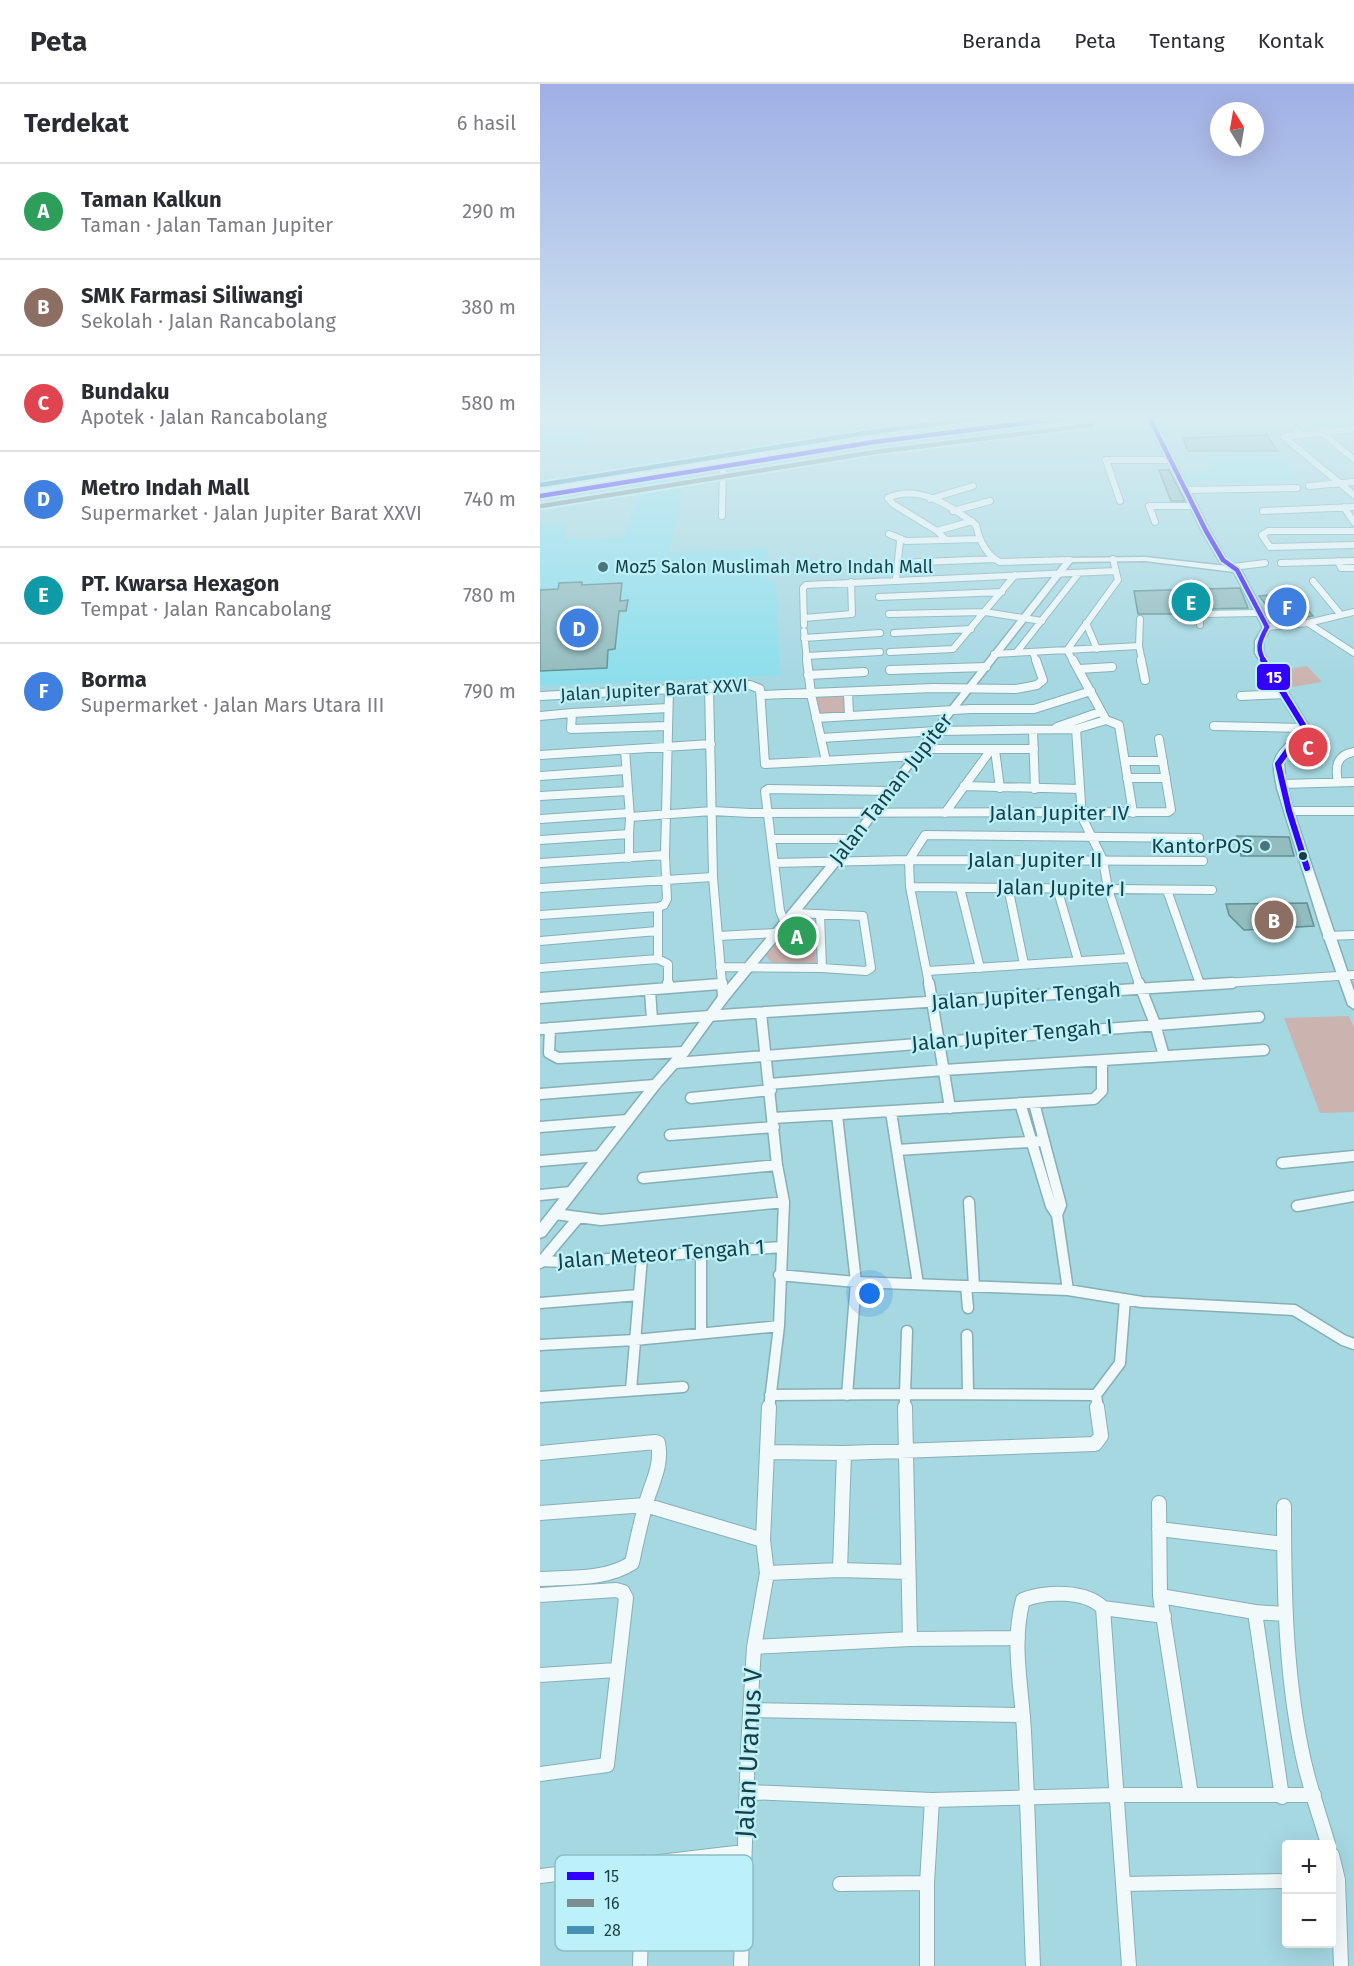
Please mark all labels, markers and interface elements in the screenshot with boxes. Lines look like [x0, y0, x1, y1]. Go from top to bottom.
text: Peta [30, 25, 87, 58]
text: Beranda [962, 28, 1041, 54]
text: Peta [1074, 28, 1116, 54]
text: Tentang [1149, 28, 1225, 54]
text: Kontak [1258, 28, 1324, 54]
north arrow [1210, 102, 1264, 156]
text: Terdekat [24, 108, 129, 139]
text: 6 hasil [457, 111, 516, 135]
text: Taman Kalkun [81, 186, 222, 213]
text: A [38, 199, 49, 223]
text: 290 m [462, 199, 516, 223]
text: Taman · Jalan Taman Jupiter [81, 213, 333, 237]
text: SMK Farmasi Siliwangi [81, 282, 303, 309]
text: B [37, 295, 50, 319]
text: 380 m [461, 295, 516, 319]
text: Sekolah · Jalan Rancabolang [81, 309, 336, 333]
text: Bundaku [81, 378, 170, 405]
text: C [38, 391, 49, 415]
text: 580 m [461, 391, 516, 415]
text: Apotek · Jalan Rancabolang [81, 405, 327, 429]
text: Metro Indah Mall [81, 474, 250, 501]
text: D [37, 487, 50, 511]
text: 740 m [464, 487, 516, 511]
text: Supermarket · Jalan Jupiter Barat XXVI [81, 501, 422, 525]
place label: Moz5 Salon Muslimah Metro Indah Mall [615, 556, 933, 578]
marker: Moz5 Salon Muslimah Metro Indah Mall [596, 560, 610, 574]
text: PT. Kwarsa Hexagon [81, 570, 279, 597]
pin: E [1172, 580, 1210, 624]
text: E [38, 583, 49, 607]
text: 780 m [463, 583, 516, 607]
pin: F [1268, 584, 1306, 630]
text: Tempat · Jalan Rancabolang [81, 597, 331, 621]
pin: D [560, 606, 598, 650]
line badge: 15 [1256, 663, 1291, 691]
text: Borma [81, 666, 147, 693]
text: 15 [1266, 668, 1282, 687]
street label: Jalan Jupiter Barat XXVI [560, 674, 748, 706]
text: F [39, 679, 48, 703]
text: 790 m [463, 679, 516, 703]
text: Supermarket · Jalan Mars Utara III [81, 693, 384, 717]
street label: Jalan Taman Jupiter [824, 708, 958, 870]
pin: C [1288, 724, 1328, 770]
street label: Jalan Jupiter IV [989, 800, 1129, 826]
place label: KantorPOS [1151, 833, 1253, 859]
marker: KantorPOS [1258, 839, 1272, 853]
street label: Jalan Jupiter II [968, 847, 1102, 873]
unlabelled marker [1297, 850, 1309, 862]
street label: Jalan Jupiter I [997, 874, 1125, 902]
pin: B [1254, 898, 1294, 942]
pin: A [778, 914, 816, 958]
street label: Jalan Jupiter Tengah [930, 976, 1122, 1016]
street label: Jalan Jupiter Tengah I [910, 1013, 1114, 1057]
street label: Jalan Meteor Tengah 1 [556, 1234, 766, 1274]
your location [855, 1279, 884, 1308]
street label: Jalan Uranus V [729, 1667, 769, 1839]
map controls [1282, 1840, 1336, 1948]
button: + [1282, 1840, 1336, 1894]
legend [555, 1855, 753, 1951]
text: 15 [604, 1867, 619, 1886]
text: 16 [604, 1894, 619, 1913]
button: − [1282, 1894, 1336, 1948]
text: 28 [604, 1921, 621, 1940]

